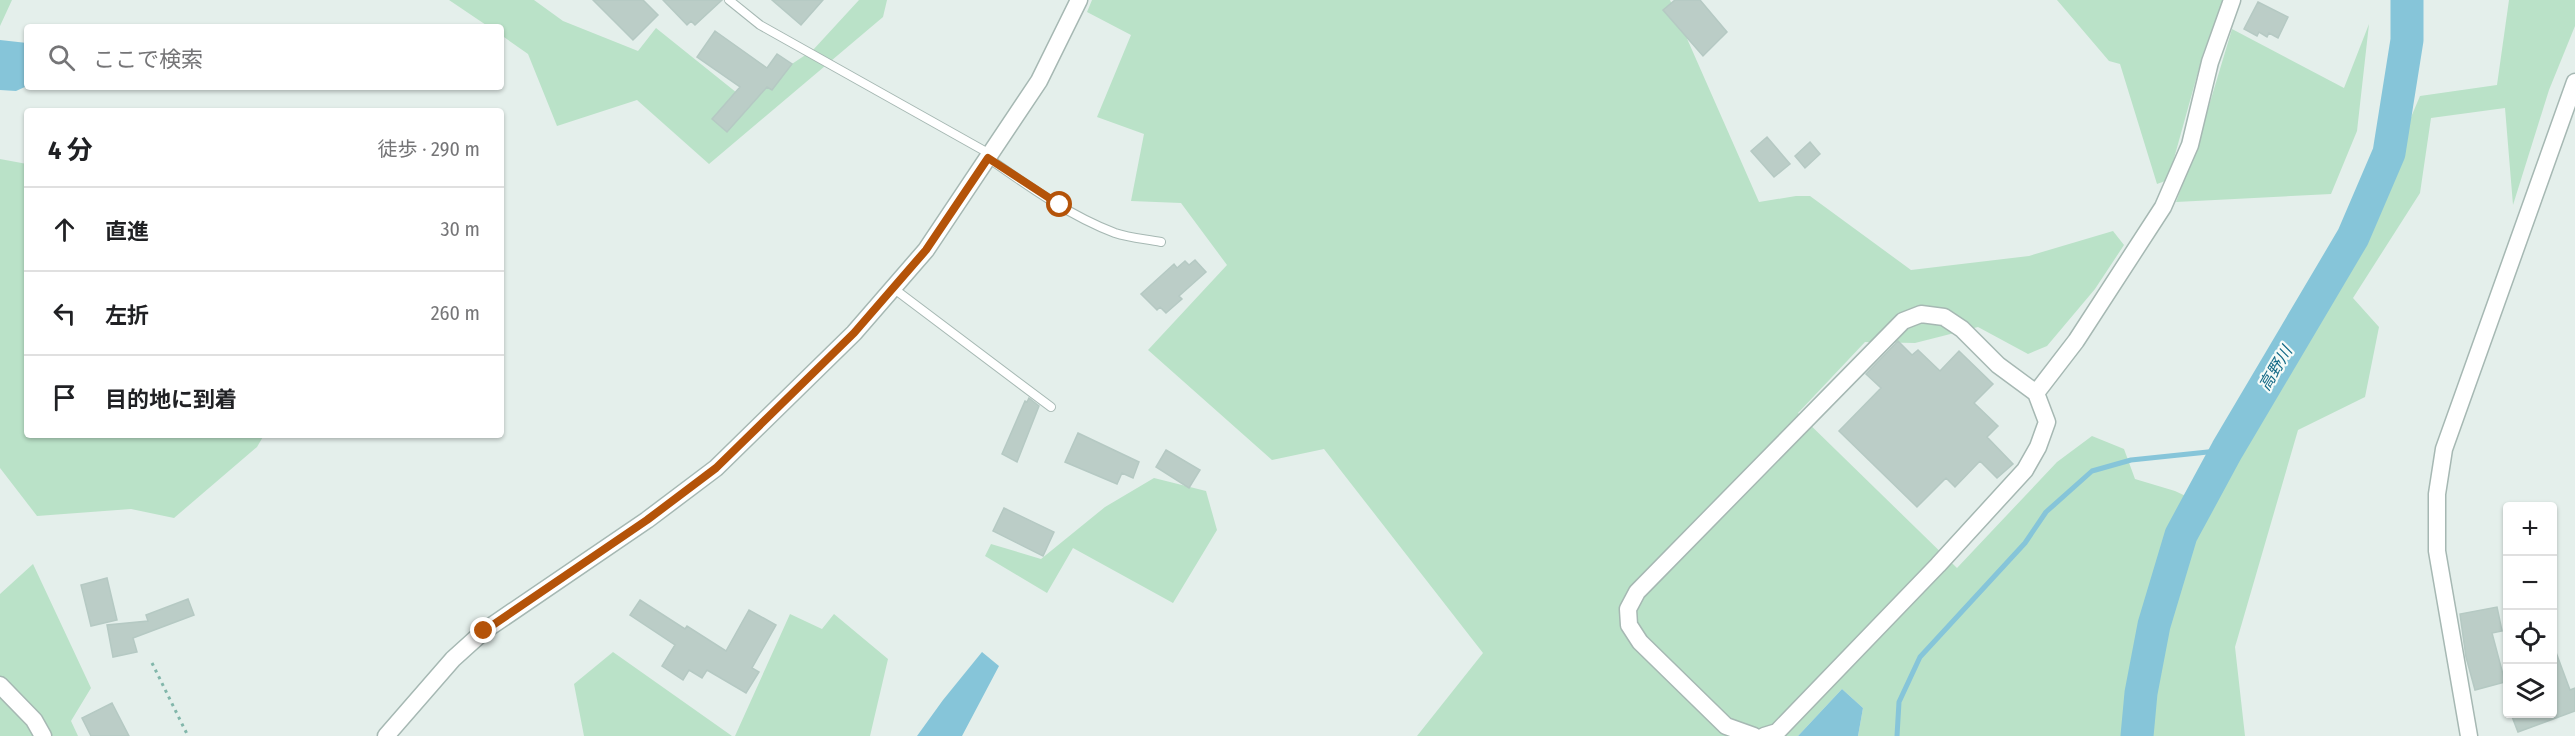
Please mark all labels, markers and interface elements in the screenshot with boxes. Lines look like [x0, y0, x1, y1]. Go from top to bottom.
search box [24, 24, 504, 90]
icon: search [45, 41, 78, 74]
text: ここで検索 [93, 46, 203, 73]
text: 4 分 [48, 135, 93, 166]
text: 徒歩 · 290 m [377, 137, 480, 161]
route start [1046, 191, 1072, 217]
icon: ahead [48, 213, 81, 246]
text: 30 m [440, 217, 480, 241]
text: 直進 [105, 218, 149, 245]
icon: left [48, 297, 81, 330]
text: 260 m [431, 301, 480, 325]
text: 左折 [105, 302, 149, 329]
water label: 高野川 [2255, 341, 2297, 394]
icon: arrive [48, 381, 81, 414]
text: 目的地に到着 [105, 386, 237, 413]
map controls [2503, 502, 2557, 718]
button: + [2503, 502, 2557, 556]
button: − [2503, 556, 2557, 610]
button: locate [2503, 610, 2557, 664]
route end [470, 617, 496, 643]
button: layers [2503, 664, 2557, 718]

